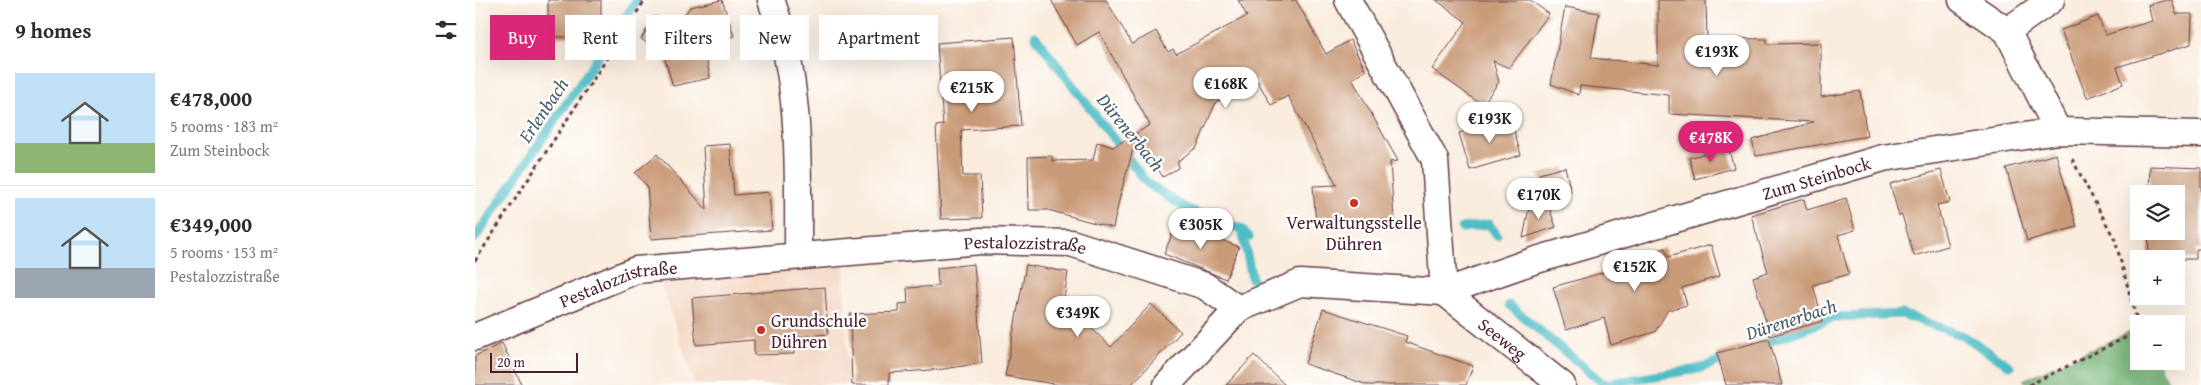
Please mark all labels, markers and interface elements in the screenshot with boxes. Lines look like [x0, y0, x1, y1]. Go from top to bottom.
text: 9 homes [15, 15, 91, 46]
chip: Buy [490, 15, 555, 60]
chip: Rent [565, 15, 636, 60]
chip: Filters [646, 15, 730, 60]
chip: New [740, 15, 809, 60]
chip: Apartment [819, 15, 938, 60]
icon: filters [432, 16, 460, 44]
pin: €193K [1682, 34, 1752, 77]
text: €193K [1695, 39, 1739, 63]
pin: €168K [1191, 66, 1261, 109]
pin: €215K [937, 70, 1007, 113]
text: €168K [1204, 71, 1248, 95]
water label: Erlenbach [510, 72, 575, 149]
text: €215K [950, 75, 994, 99]
text: €478,000 [170, 83, 252, 114]
water label: Dürenerbach [1090, 86, 1172, 178]
icon: home [55, 93, 115, 153]
pin: €193K [1455, 102, 1525, 144]
text: €193K [1468, 106, 1512, 130]
text: 5 rooms · 183 m² [170, 114, 278, 138]
pin: €478K [1676, 120, 1746, 163]
text: €478K [1689, 125, 1733, 149]
text: Zum Steinbock [170, 138, 270, 162]
street label: Zum Steinbock [1759, 149, 1875, 206]
pin: €170K [1504, 178, 1574, 220]
text: €170K [1517, 182, 1561, 206]
map controls [2130, 185, 2185, 370]
button: layers [2130, 185, 2185, 240]
marker: Verwaltungsstelle Dühren [1348, 197, 1360, 209]
pin: €305K [1166, 208, 1236, 250]
text: €349,000 [170, 209, 252, 240]
place label: Verwaltungsstelle Dühren [1286, 209, 1422, 257]
text: €305K [1179, 212, 1223, 236]
icon: home [55, 218, 115, 278]
street label: Pestalozzistraße [963, 227, 1090, 261]
text: 5 rooms · 153 m² [170, 240, 278, 264]
pin: €152K [1600, 250, 1670, 292]
button: + [2130, 250, 2185, 305]
street label: Pestalozzistraße [555, 253, 678, 314]
text: €152K [1613, 254, 1657, 278]
text: Pestalozzistraße [170, 264, 280, 288]
water label: Dürenerbach [1741, 291, 1840, 347]
pin: €349K [1043, 296, 1113, 338]
text: €349K [1056, 300, 1100, 324]
place label: Grundschule Dühren [771, 307, 867, 355]
street label: Seeweg [1473, 311, 1533, 366]
button: − [2130, 315, 2185, 370]
marker: Grundschule Dühren [755, 324, 767, 336]
scale bar [490, 350, 577, 373]
text: 20 m [497, 352, 525, 372]

